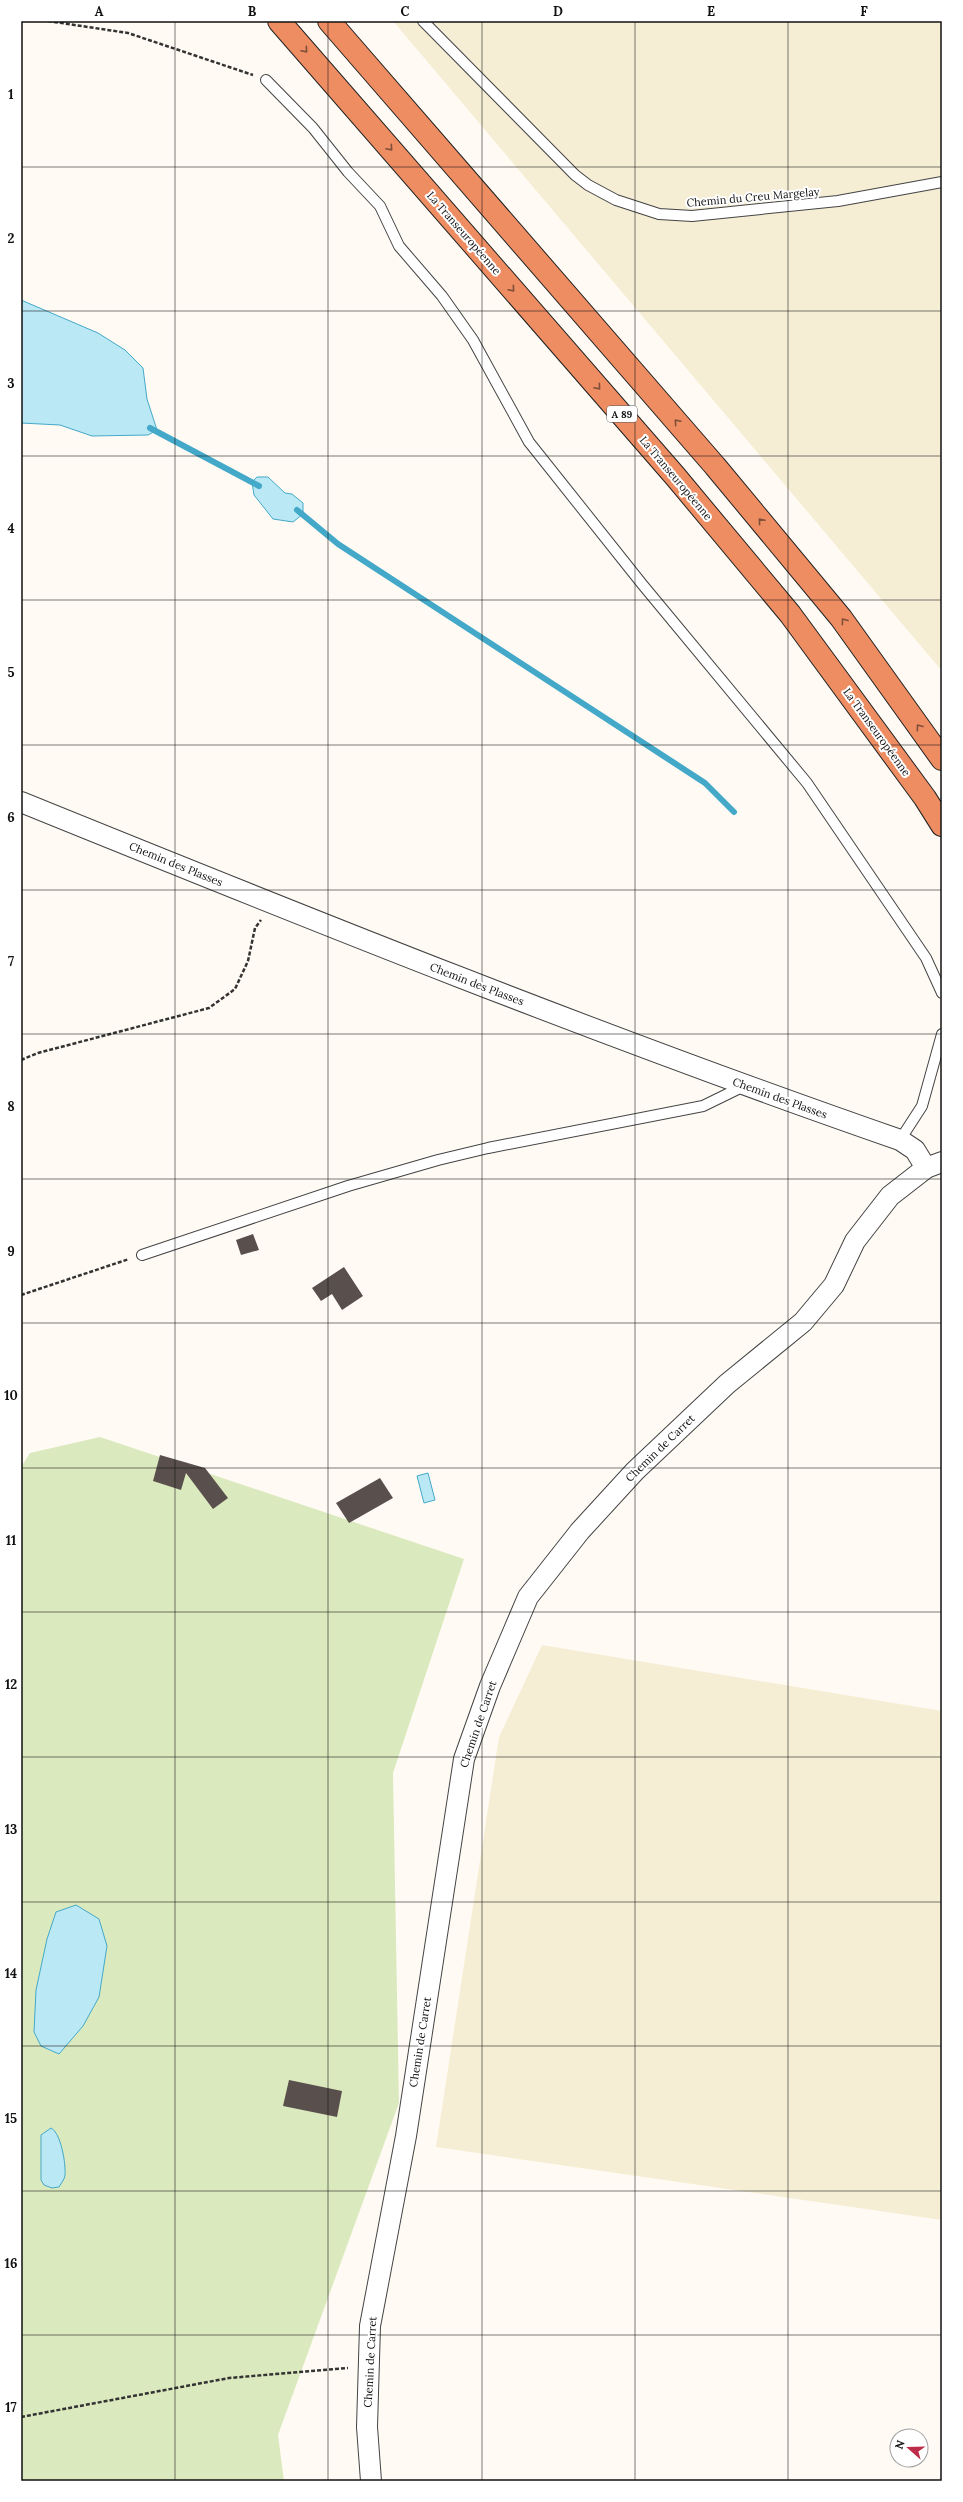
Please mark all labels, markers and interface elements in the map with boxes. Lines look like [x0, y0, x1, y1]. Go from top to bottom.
text: A [95, 3, 104, 20]
text: B [248, 3, 257, 20]
text: C [401, 3, 410, 20]
text: D [553, 3, 563, 20]
text: E [707, 3, 715, 20]
text: F [860, 3, 868, 20]
one-way arrow [300, 46, 307, 53]
text: 1 [8, 86, 14, 103]
one-way arrow [386, 144, 393, 151]
street label: Chemin du Creu Margelay [686, 184, 820, 210]
street label: La Transeuropéenne [424, 189, 504, 277]
text: 2 [8, 230, 15, 247]
one-way arrow [508, 284, 515, 291]
text: 3 [7, 375, 15, 392]
one-way arrow [593, 382, 600, 389]
road number: A 89 [607, 406, 637, 422]
one-way arrow [674, 419, 682, 427]
street label: La Transeuropéenne [637, 433, 715, 523]
one-way arrow [759, 518, 766, 526]
text: 4 [7, 520, 15, 537]
one-way arrow [842, 619, 849, 626]
text: 5 [7, 664, 15, 681]
street label: La Transeuropéenne [840, 685, 914, 779]
one-way arrow [916, 724, 924, 731]
text: 6 [7, 809, 15, 826]
street label: Chemin des Plasses [127, 839, 225, 889]
text: 7 [8, 953, 14, 970]
street label: Chemin des Plasses [428, 960, 526, 1008]
street label: Chemin des Plasses [731, 1074, 829, 1122]
text: 8 [7, 1098, 15, 1115]
text: 9 [7, 1243, 15, 1260]
text: 10 [4, 1387, 18, 1404]
street label: Chemin de Carret [622, 1411, 698, 1485]
text: 11 [6, 1532, 16, 1549]
text: 12 [5, 1676, 17, 1693]
street label: Chemin de Carret [457, 1678, 500, 1769]
text: 13 [5, 1821, 17, 1838]
text: 14 [5, 1965, 17, 1982]
street label: Chemin de Carret [406, 1995, 434, 2088]
text: 15 [5, 2110, 17, 2127]
text: 16 [5, 2255, 17, 2272]
street label: Chemin de Carret [361, 2315, 379, 2408]
text: 17 [5, 2399, 17, 2416]
north arrow [889, 2428, 929, 2468]
text: N [892, 2438, 908, 2451]

